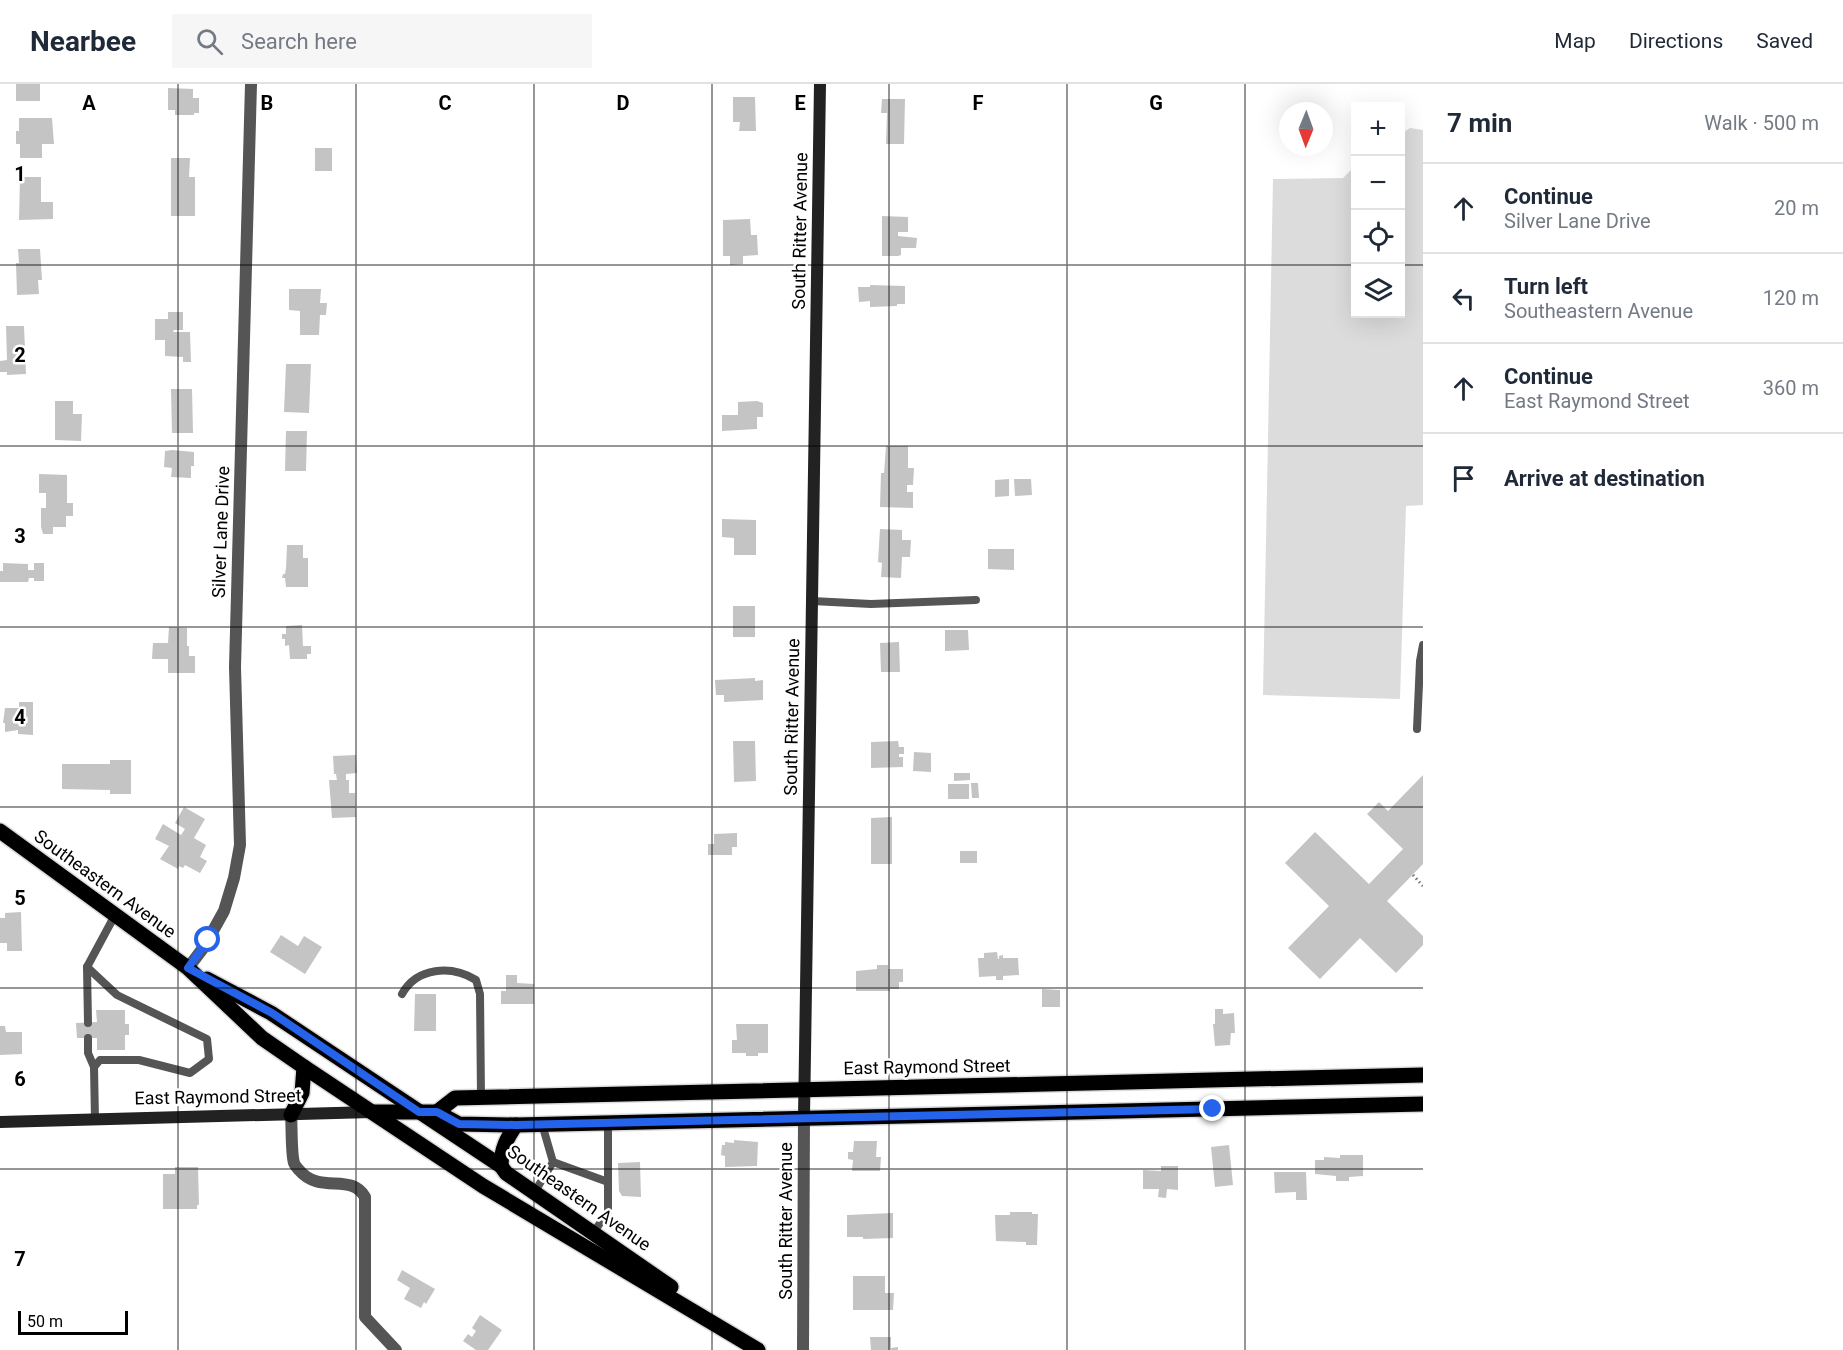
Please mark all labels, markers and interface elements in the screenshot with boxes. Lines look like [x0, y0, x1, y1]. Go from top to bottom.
search box [172, 14, 592, 68]
text: Nearbee [30, 25, 136, 58]
icon: search [193, 25, 226, 58]
text: Search here [241, 29, 357, 54]
text: Map [1554, 29, 1596, 53]
text: Directions [1629, 29, 1723, 53]
text: Saved [1756, 29, 1813, 53]
text: A [82, 91, 96, 115]
text: B [261, 91, 273, 115]
text: C [438, 91, 452, 115]
text: D [617, 91, 630, 115]
text: E [794, 91, 806, 115]
text: F [973, 91, 984, 115]
text: G [1149, 91, 1163, 115]
north arrow [1279, 102, 1333, 156]
map controls [1351, 102, 1405, 318]
button: + [1351, 102, 1405, 156]
text: 7 min [1447, 108, 1512, 138]
text: Walk · 500 m [1704, 111, 1819, 135]
street label: South Ritter Avenue [788, 152, 811, 310]
button: − [1351, 156, 1405, 210]
text: 1 [14, 162, 26, 186]
text: Continue [1504, 184, 1593, 209]
icon: ahead [1447, 192, 1480, 225]
text: 20 m [1774, 196, 1819, 220]
text: Silver Lane Drive [1504, 209, 1651, 233]
button: locate [1351, 210, 1405, 264]
button: layers [1351, 264, 1405, 318]
text: Turn left [1504, 274, 1588, 299]
icon: left [1447, 282, 1480, 315]
text: 120 m [1763, 286, 1819, 310]
text: Southeastern Avenue [1504, 299, 1693, 323]
text: 2 [14, 343, 26, 367]
text: Continue [1504, 364, 1593, 389]
icon: ahead [1447, 372, 1480, 405]
text: 360 m [1763, 376, 1819, 400]
text: East Raymond Street [1504, 389, 1690, 413]
icon: arrive [1447, 462, 1480, 495]
street label: Silver Lane Drive [208, 466, 233, 598]
text: Arrive at destination [1504, 466, 1705, 491]
text: 3 [14, 524, 26, 548]
street label: South Ritter Avenue [780, 638, 803, 796]
text: 4 [14, 705, 26, 729]
street label: Southeastern Avenue [30, 825, 180, 942]
text: 5 [14, 886, 26, 910]
route start [194, 926, 220, 952]
street label: East Raymond Street [843, 1055, 1011, 1078]
text: 6 [14, 1067, 26, 1091]
street label: East Raymond Street [134, 1085, 302, 1108]
route end [1199, 1095, 1225, 1121]
street label: Southeastern Avenue [504, 1140, 655, 1255]
street label: South Ritter Avenue [775, 1142, 796, 1300]
text: 7 [14, 1247, 26, 1271]
scale bar [18, 1308, 128, 1336]
text: 50 m [27, 1312, 63, 1331]

